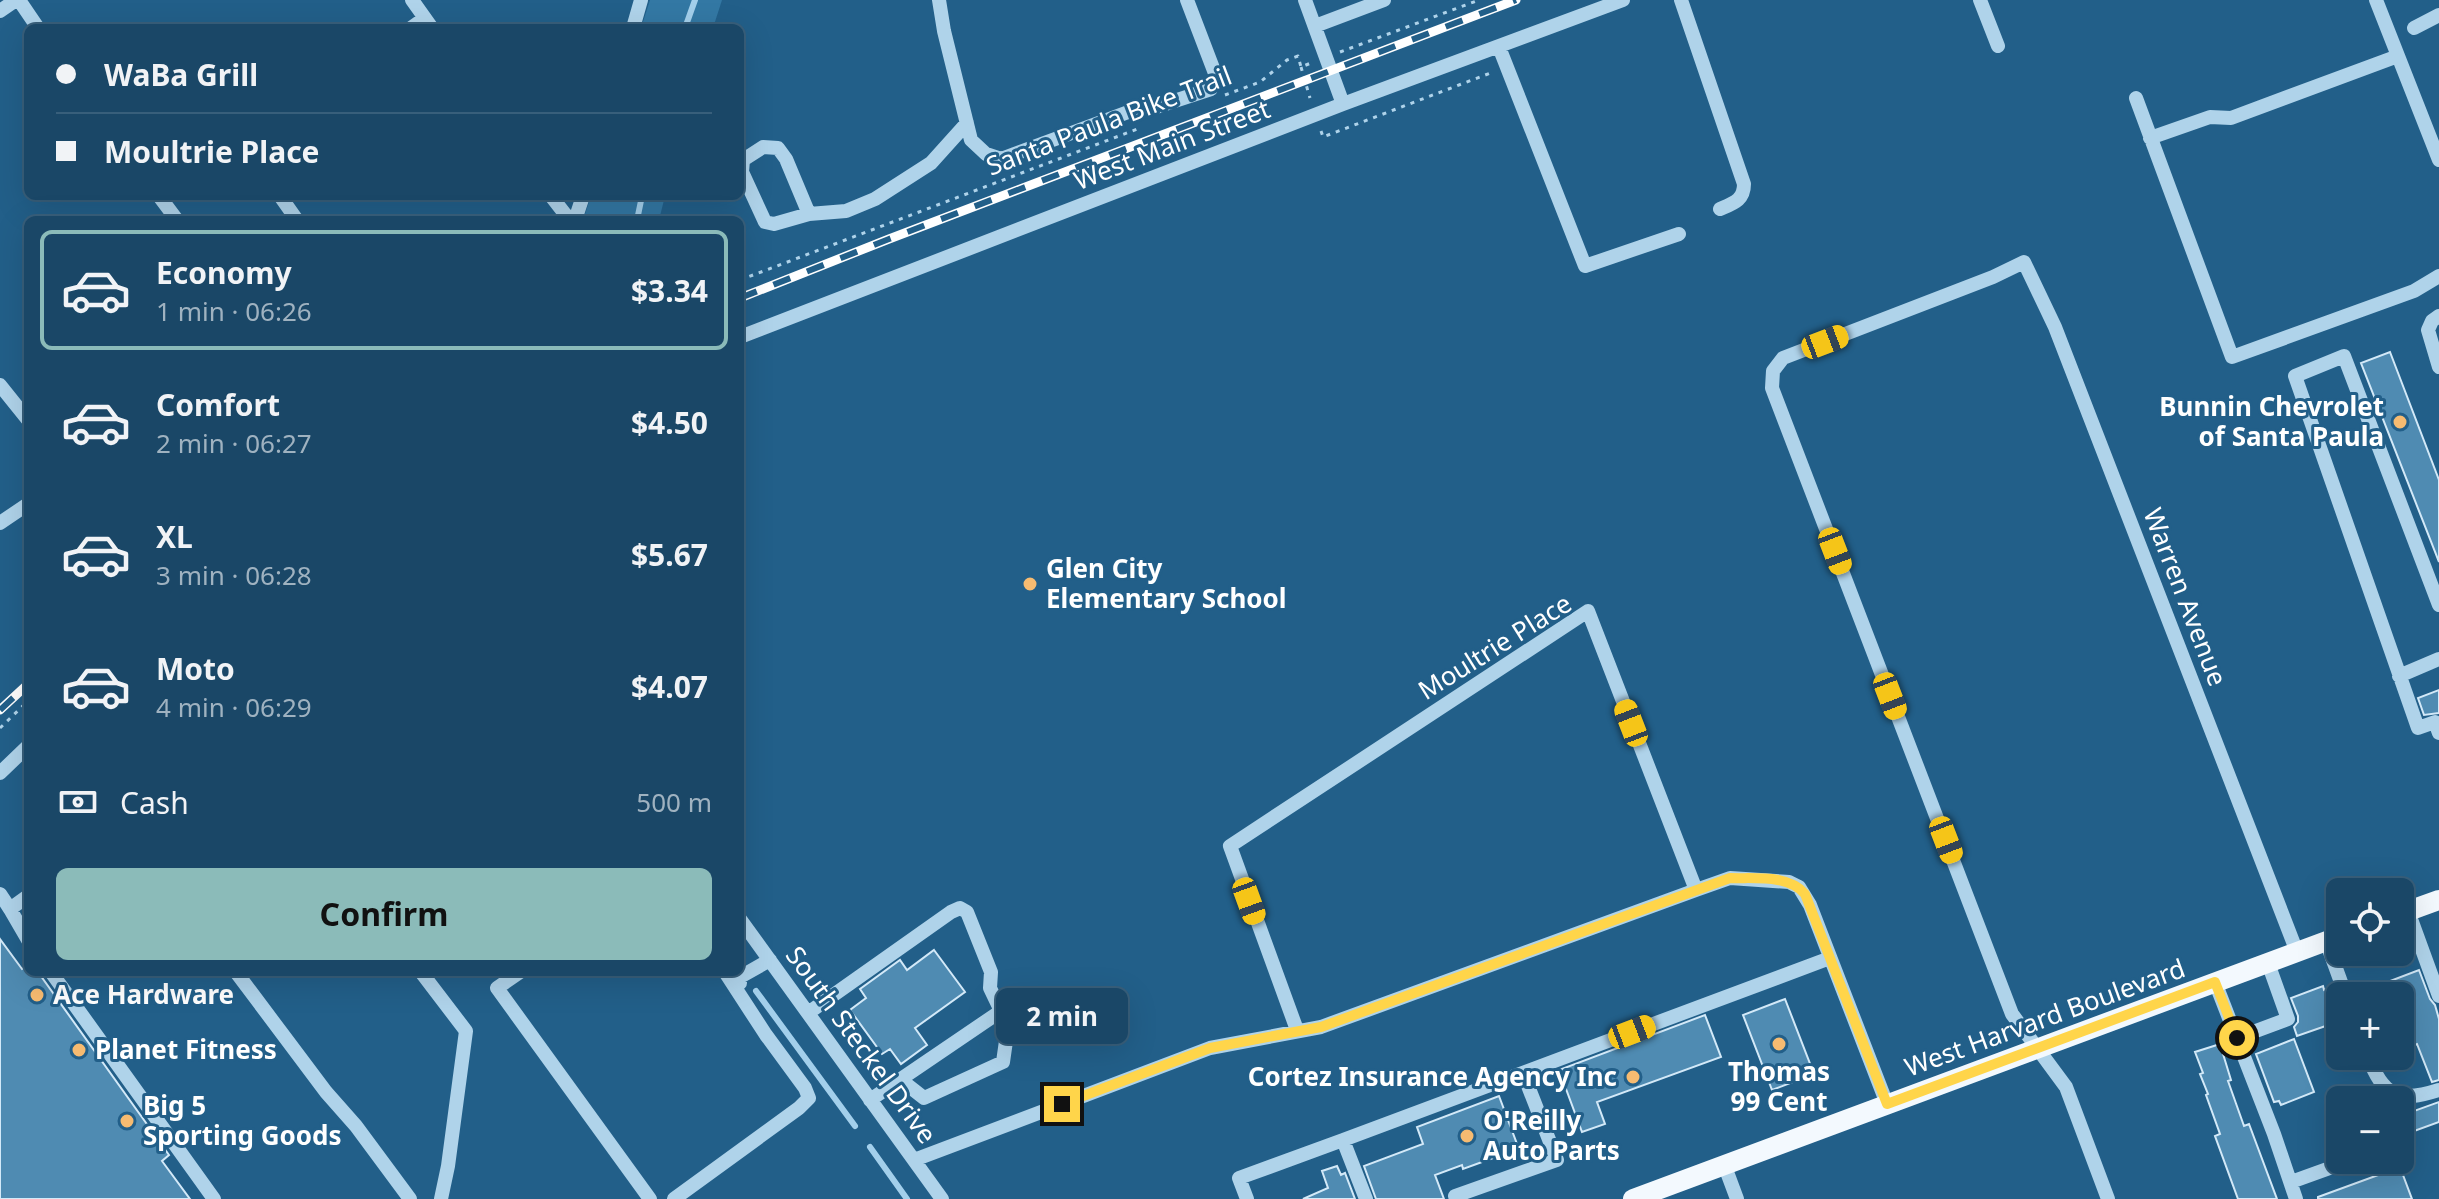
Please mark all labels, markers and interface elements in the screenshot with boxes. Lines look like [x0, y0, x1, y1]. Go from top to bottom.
text: WaBa Grill [104, 54, 258, 95]
street label: Santa Paula Bike Trail [981, 57, 1237, 184]
street label: West Main Street [1068, 90, 1275, 198]
text: Moultrie Place [104, 131, 320, 172]
text: Economy [156, 252, 292, 293]
icon: car [60, 254, 132, 326]
text: $3.34 [631, 270, 708, 311]
text: 1 min · 06:26 [156, 293, 312, 329]
car [1798, 322, 1852, 362]
text: Comfort [156, 384, 280, 425]
icon: car [60, 386, 132, 458]
place label: Bunnin Chevrolet of Santa Paula [2159, 388, 2384, 454]
text: $4.50 [631, 402, 708, 443]
marker: Bunnin Chevrolet of Santa Paula [2391, 413, 2409, 431]
text: 2 min · 06:27 [156, 425, 312, 461]
street label: Warren Avenue [2135, 502, 2236, 691]
text: XL [156, 516, 193, 557]
icon: car [60, 518, 132, 590]
car [1815, 524, 1855, 578]
text: $5.67 [631, 534, 708, 575]
place label: Glen City Elementary School [1046, 550, 1287, 616]
text: 3 min · 06:28 [156, 557, 312, 593]
marker: Glen City Elementary School [1021, 575, 1039, 593]
street label: Moultrie Place [1411, 585, 1578, 708]
text: Moto [156, 648, 235, 689]
icon: car [60, 650, 132, 722]
text: $4.07 [631, 666, 708, 707]
car [1870, 669, 1910, 723]
text: 4 min · 06:29 [156, 689, 312, 725]
car [1611, 696, 1651, 750]
icon: cash [56, 780, 100, 824]
text: Cash [120, 782, 189, 823]
text: 500 m [636, 784, 712, 820]
car [1926, 813, 1966, 867]
button: Confirm [56, 868, 712, 960]
car [1230, 874, 1268, 928]
map controls [2326, 878, 2414, 1174]
button: locate [2326, 878, 2414, 966]
street label: South Steckel Drive [778, 939, 946, 1150]
street label: West Harvard Boulevard [1900, 950, 2190, 1085]
place label: Ace Hardware [53, 976, 234, 1012]
button: + [2326, 982, 2414, 1070]
marker: Ace Hardware [28, 986, 46, 1004]
callout: 2 min [996, 988, 1128, 1044]
text: 2 min [1026, 998, 1098, 1034]
car [1605, 1012, 1659, 1052]
route start [2219, 1020, 2255, 1056]
place label: Planet Fitness [95, 1031, 277, 1067]
marker: Thomas 99 Cent [1770, 1035, 1788, 1053]
marker: Planet Fitness [70, 1041, 88, 1059]
place label: Thomas 99 Cent [1728, 1053, 1830, 1119]
place label: Cortez Insurance Agency Inc [1248, 1058, 1617, 1094]
marker: Cortez Insurance Agency Inc [1624, 1068, 1642, 1086]
route end [1044, 1086, 1080, 1122]
button: − [2326, 1086, 2414, 1174]
place label: Big 5 Sporting Goods [143, 1087, 342, 1153]
place label: O'Reilly Auto Parts [1483, 1102, 1620, 1168]
marker: Big 5 Sporting Goods [118, 1112, 136, 1130]
marker: O'Reilly Auto Parts [1458, 1127, 1476, 1145]

